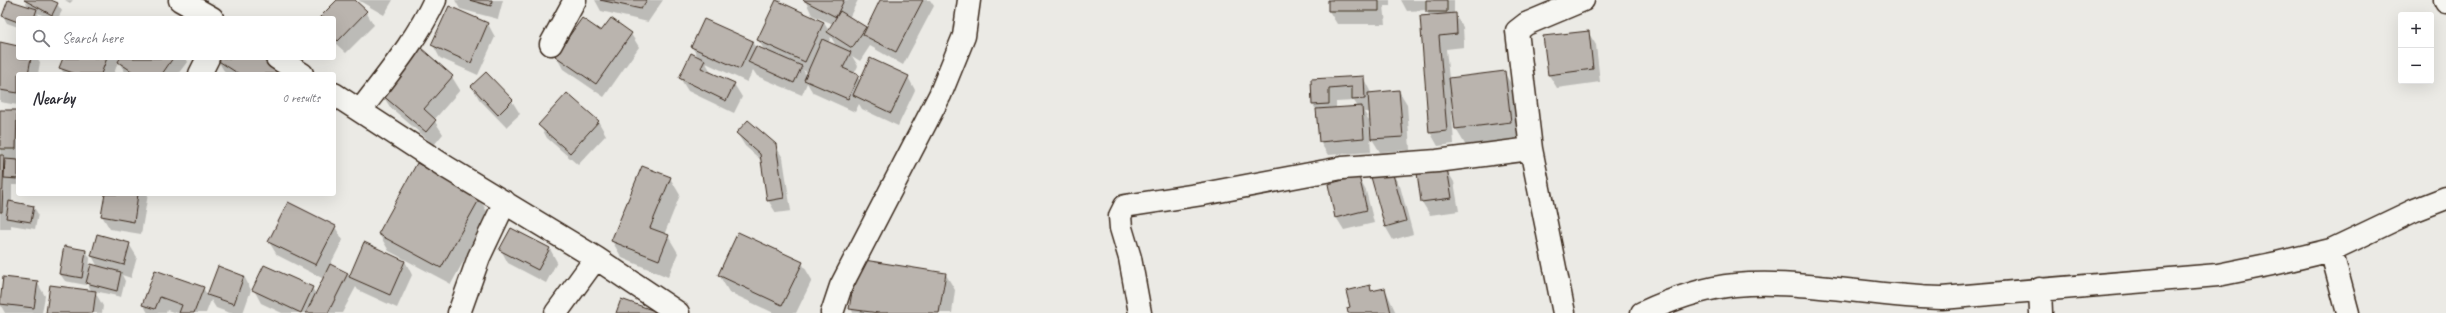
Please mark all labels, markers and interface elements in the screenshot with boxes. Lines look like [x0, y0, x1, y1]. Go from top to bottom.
map controls [2398, 12, 2434, 84]
button: + [2398, 12, 2434, 48]
search box [16, 16, 336, 60]
icon: search [30, 27, 52, 49]
text: Search here [62, 29, 123, 48]
button: − [2398, 48, 2434, 84]
text: Nearby [32, 88, 75, 109]
text: 0 results [282, 90, 320, 106]

